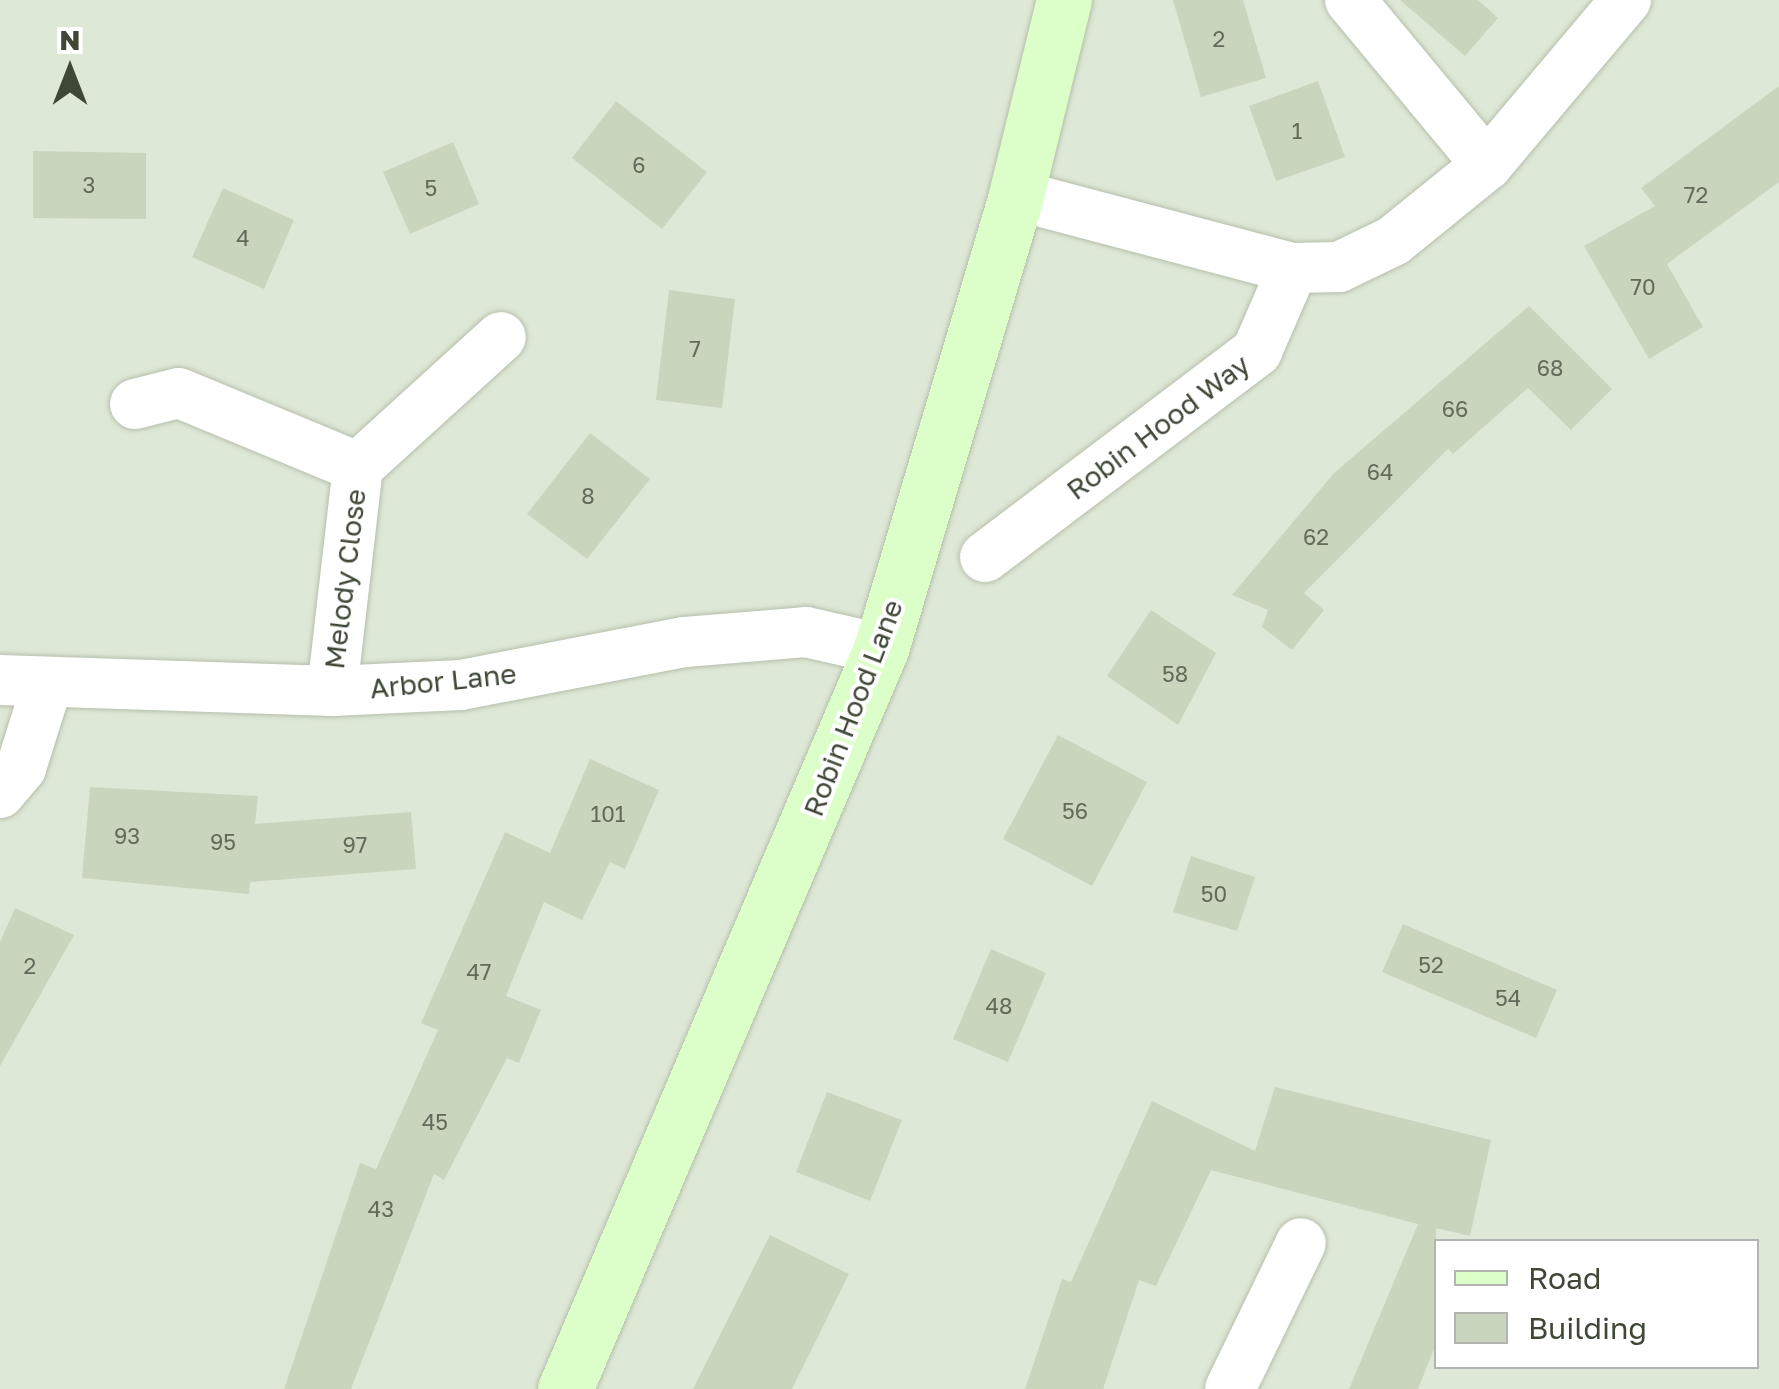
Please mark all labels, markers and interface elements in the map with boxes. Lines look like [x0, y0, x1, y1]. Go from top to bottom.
north arrow [20, 20, 120, 120]
text: N [59, 23, 81, 56]
house number: 2 [1213, 26, 1225, 52]
house number: 1 [1292, 118, 1302, 144]
house number: 6 [632, 152, 646, 178]
house number: 3 [83, 172, 95, 198]
house number: 5 [425, 175, 437, 201]
house number: 72 [1684, 182, 1708, 208]
house number: 4 [236, 225, 250, 251]
house number: 70 [1630, 274, 1656, 300]
house number: 7 [689, 336, 701, 362]
street label: Robin Hood Way [1060, 347, 1256, 507]
house number: 68 [1537, 355, 1563, 381]
house number: 66 [1442, 396, 1468, 422]
house number: 64 [1367, 459, 1393, 485]
house number: 8 [581, 483, 595, 509]
street label: Melody Close [317, 487, 373, 671]
house number: 62 [1303, 524, 1329, 550]
street label: Robin Hood Lane [796, 595, 910, 821]
street label: Arbor Lane [368, 657, 518, 705]
house number: 58 [1162, 661, 1188, 687]
house number: 56 [1062, 798, 1088, 824]
house number: 101 [591, 801, 625, 827]
house number: 93 [114, 823, 140, 849]
house number: 95 [210, 829, 236, 855]
house number: 97 [343, 832, 367, 858]
house number: 50 [1201, 881, 1227, 907]
house number: 52 [1418, 952, 1444, 978]
house number: 2 [24, 953, 36, 979]
house number: 47 [466, 959, 492, 985]
house number: 54 [1495, 985, 1521, 1011]
house number: 48 [986, 993, 1012, 1019]
house number: 45 [422, 1109, 448, 1135]
house number: 43 [368, 1196, 394, 1222]
legend [1434, 1239, 1759, 1369]
text: Road [1528, 1260, 1602, 1296]
text: Building [1528, 1310, 1647, 1346]

